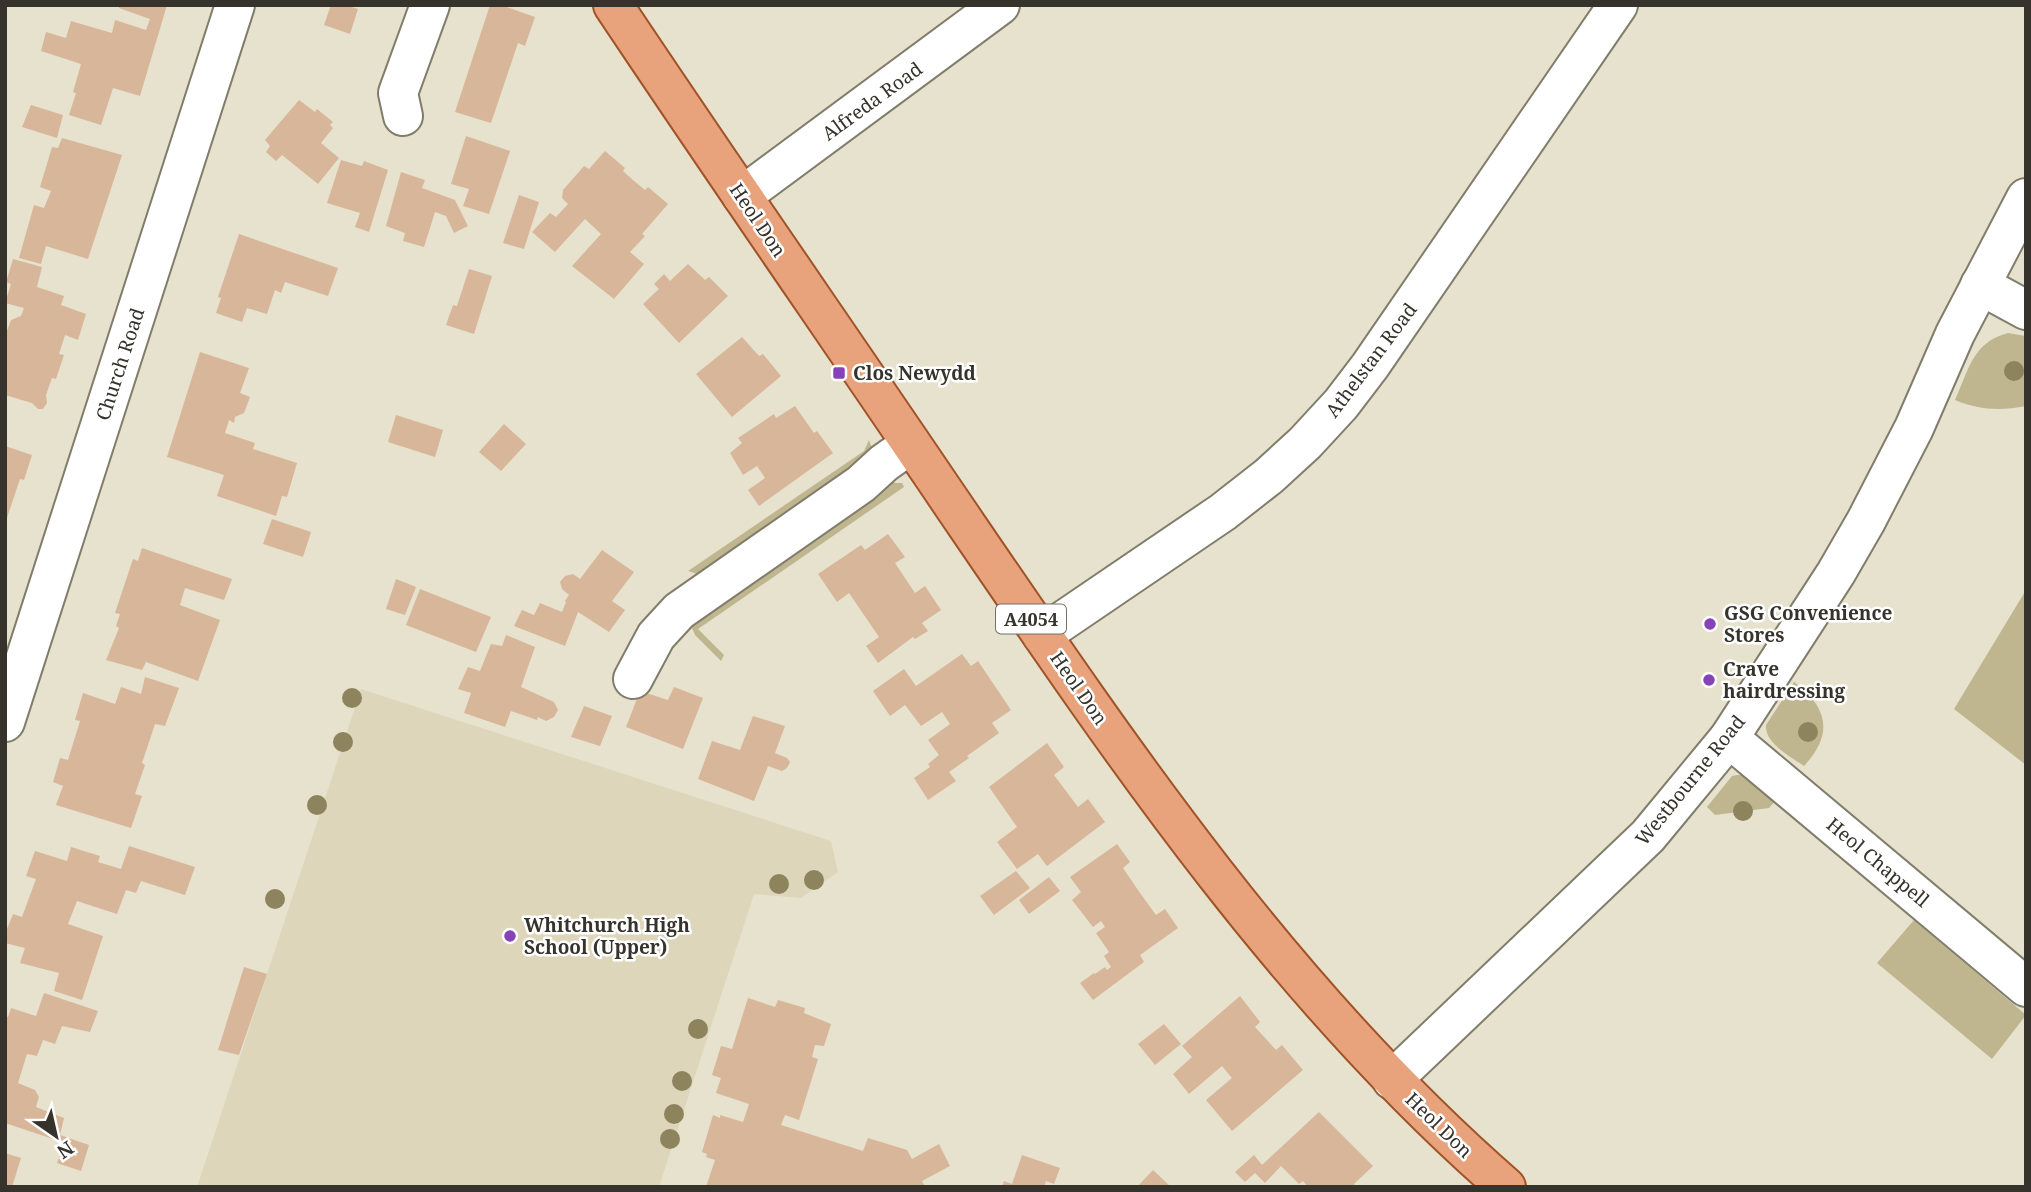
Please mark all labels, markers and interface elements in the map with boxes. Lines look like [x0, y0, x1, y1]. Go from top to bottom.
street label: Alfreda Road [816, 55, 928, 146]
street label: Heol Don [724, 178, 792, 262]
street label: Athelstan Road [1319, 297, 1423, 423]
street label: Church Road [90, 304, 151, 424]
place label: Clos Newydd [853, 360, 977, 386]
marker: Clos Newydd [831, 365, 847, 381]
place label: GSG Convenience Stores [1724, 600, 1893, 648]
road number: A4054 [996, 604, 1066, 634]
marker: GSG Convenience Stores [1702, 616, 1718, 632]
street label: Heol Don [1044, 646, 1114, 730]
place label: Crave hairdressing [1723, 656, 1845, 704]
marker: Crave hairdressing [1701, 672, 1717, 688]
street label: Westbourne Road [1629, 709, 1751, 851]
street label: Heol Chappell [1821, 811, 1935, 913]
place label: Whitchurch High School (Upper) [524, 912, 690, 960]
marker: Whitchurch High School (Upper) [502, 928, 518, 944]
street label: Heol Don [1400, 1086, 1478, 1164]
north arrow [21, 1101, 91, 1171]
text: N [52, 1135, 79, 1165]

